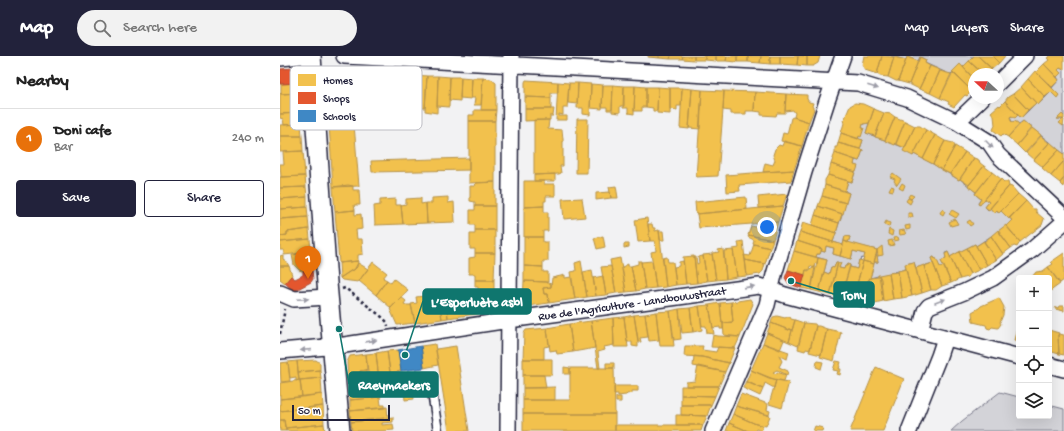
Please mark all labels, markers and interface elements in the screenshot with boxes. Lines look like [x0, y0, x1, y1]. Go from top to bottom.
search box [77, 10, 357, 46]
text: Map [20, 17, 53, 40]
icon: search [91, 17, 113, 39]
text: Search here [123, 19, 197, 37]
text: Map [905, 20, 929, 37]
text: Layers [951, 20, 988, 37]
text: Share [1010, 20, 1044, 37]
legend [290, 66, 422, 130]
north arrow [968, 68, 1004, 104]
text: Nearby [16, 72, 69, 92]
text: Homes [323, 76, 353, 88]
one-way arrow [867, 85, 879, 91]
text: Shops [323, 94, 350, 106]
text: Schools [323, 112, 357, 124]
text: Doni cafe [54, 122, 111, 140]
text: 1 [26, 131, 32, 146]
text: 240 m [232, 131, 264, 146]
one-way arrow [984, 139, 993, 149]
text: Bar [54, 140, 72, 155]
button: Save [16, 180, 136, 217]
button: Share [144, 180, 264, 217]
your location [757, 217, 777, 237]
pin: 1 [295, 246, 321, 279]
map controls [1016, 275, 1052, 419]
button: + [1016, 275, 1052, 311]
callout: Tony [834, 282, 874, 307]
one-way arrow [743, 284, 755, 291]
street label: Rue de l'Agriculture - Landbouwstraat [538, 285, 728, 325]
callout: L’Esperluète asbl [423, 289, 531, 314]
text: Tony [841, 289, 867, 304]
one-way arrow [297, 295, 309, 302]
text: L’Esperluète asbl [431, 296, 523, 312]
one-way arrow [935, 298, 947, 304]
button: − [1016, 311, 1052, 347]
one-way arrow [364, 338, 377, 344]
one-way arrow [300, 346, 312, 353]
button: locate [1016, 347, 1052, 383]
callout: Raeymaekers [349, 372, 438, 397]
text: Raeymaekers [357, 379, 431, 394]
button: layers [1016, 383, 1052, 419]
scale bar [292, 403, 390, 422]
text: 50 m [298, 406, 320, 418]

